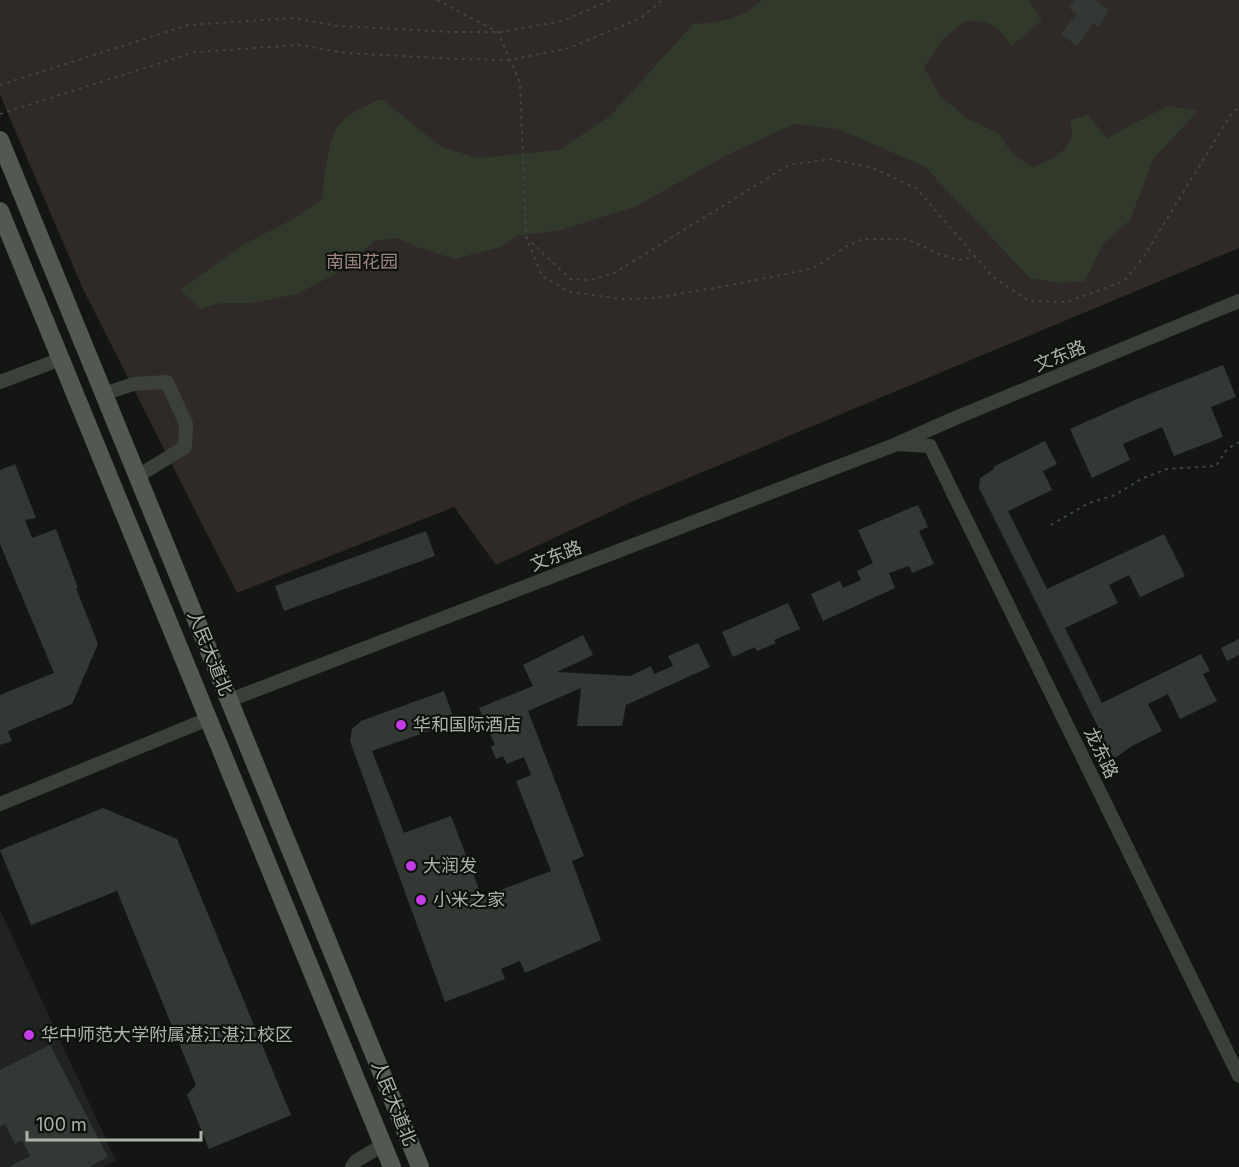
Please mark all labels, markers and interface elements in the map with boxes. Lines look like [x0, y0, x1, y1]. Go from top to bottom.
park label: 南国花园 [326, 251, 398, 272]
street label: 文东路 [1031, 336, 1089, 375]
street label: 文东路 [527, 536, 585, 575]
street label: 人民大道北 [184, 607, 237, 698]
place label: 华和国际酒店 [413, 714, 521, 735]
marker: 华和国际酒店 [394, 718, 408, 732]
street label: 龙东路 [1080, 724, 1123, 782]
place label: 大润发 [423, 855, 477, 876]
marker: 大润发 [404, 859, 418, 873]
place label: 小米之家 [433, 889, 505, 910]
marker: 小米之家 [414, 893, 428, 907]
place label: 华中师范大学附属湛江湛江校区 [41, 1024, 293, 1045]
marker: 华中师范大学附属湛江湛江校区 [22, 1028, 36, 1042]
street label: 人民大道北 [368, 1057, 421, 1148]
scale bar [27, 1104, 201, 1142]
text: 100 m [36, 1114, 87, 1135]

